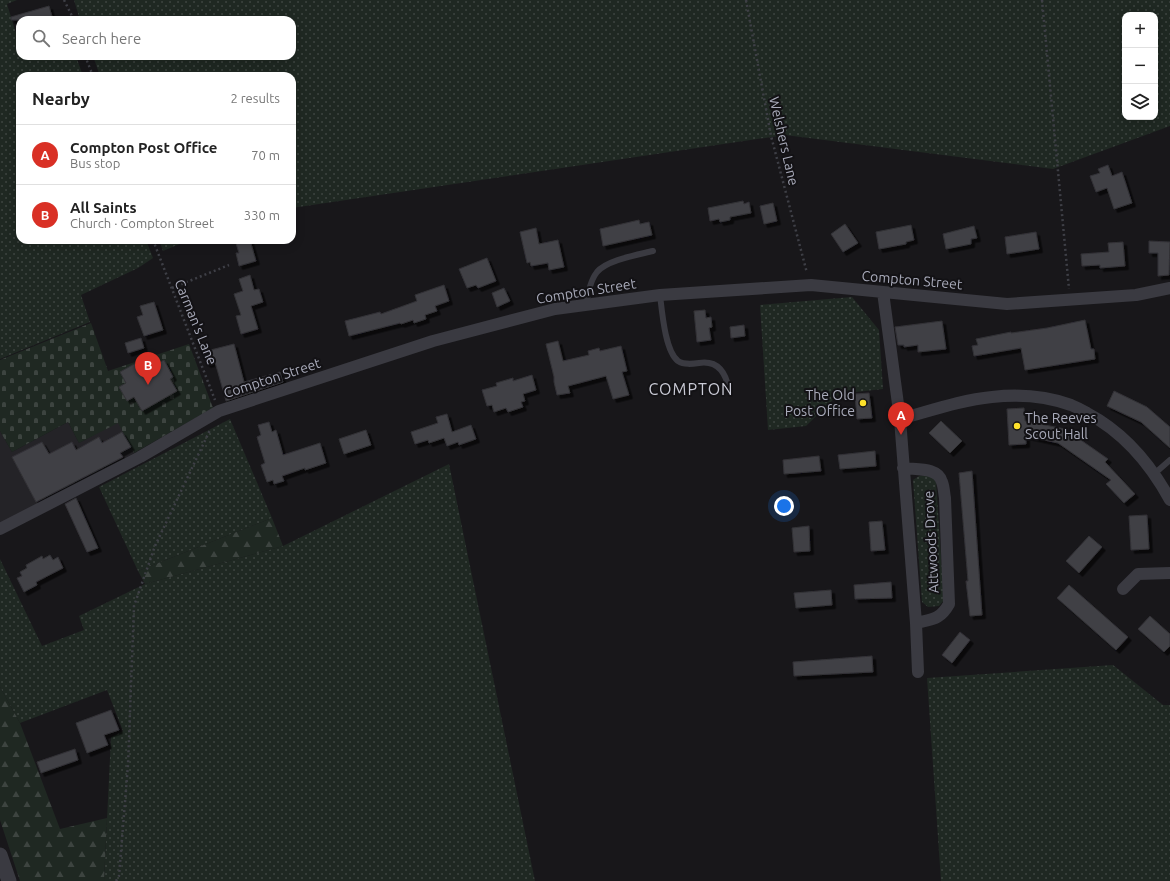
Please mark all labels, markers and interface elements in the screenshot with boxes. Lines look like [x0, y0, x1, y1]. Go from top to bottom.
map controls [1122, 12, 1158, 120]
button: + [1122, 12, 1158, 48]
search box [16, 16, 296, 60]
icon: search [30, 27, 52, 49]
text: Search here [62, 30, 141, 47]
button: − [1122, 48, 1158, 84]
button: layers [1122, 84, 1158, 120]
text: Nearby [32, 89, 90, 108]
text: 2 results [230, 91, 280, 105]
street label: Welshers Lane [766, 95, 802, 187]
text: Compton Post Office [70, 139, 217, 156]
text: A [40, 148, 50, 162]
text: 70 m [251, 148, 280, 162]
text: Bus stop [70, 156, 120, 170]
text: All Saints [70, 199, 136, 216]
text: B [41, 208, 49, 222]
text: 330 m [244, 208, 280, 222]
text: Church · Compton Street [70, 216, 214, 230]
street label: Compton Street [861, 268, 963, 292]
street label: Compton Street [535, 275, 638, 307]
street label: Carman's Lane [172, 277, 220, 367]
pin: B [135, 352, 161, 385]
street label: Compton Street [222, 355, 323, 401]
district label: COMPTON [648, 380, 734, 398]
place label: The Old Post Office [785, 387, 855, 419]
marker: The Old Post Office [858, 398, 868, 408]
pin: A [888, 402, 914, 435]
place label: The Reeves Scout Hall [1025, 410, 1096, 442]
marker: The Reeves Scout Hall [1012, 421, 1022, 431]
street label: Attwoods Drove [920, 490, 942, 594]
your location [774, 496, 794, 516]

